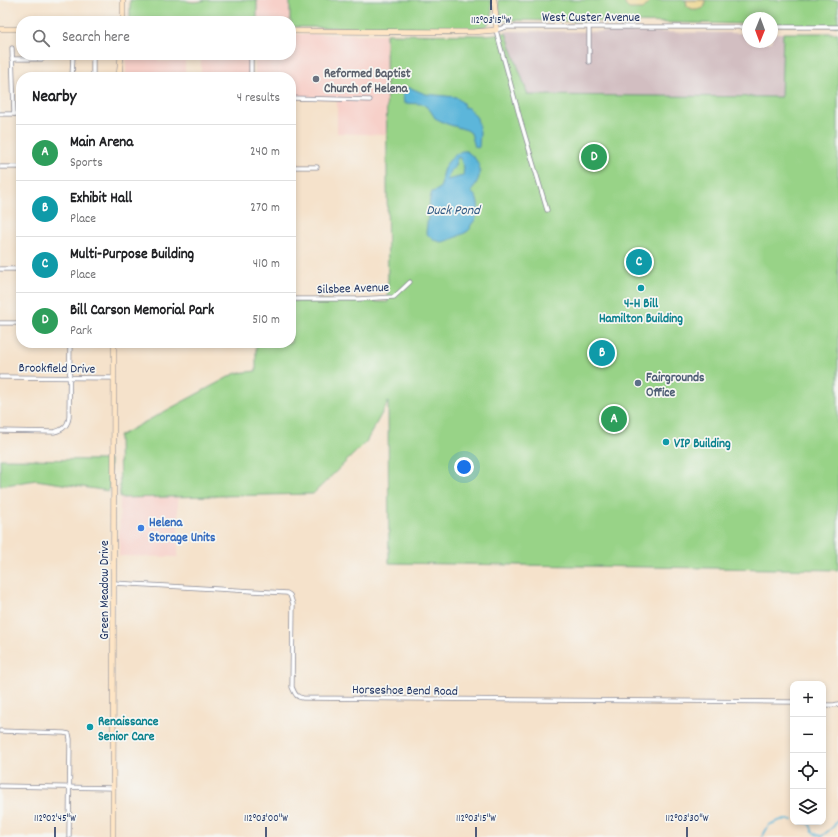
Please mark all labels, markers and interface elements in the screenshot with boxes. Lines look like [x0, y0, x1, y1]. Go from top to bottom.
street label: West Custer Avenue [542, 9, 640, 28]
north arrow [742, 12, 778, 48]
text: 112°03'15"W [471, 14, 511, 28]
search box [16, 16, 296, 60]
icon: search [30, 27, 52, 49]
text: Search here [62, 27, 130, 49]
place label: Reformed Baptist Church of Helena [324, 65, 411, 99]
marker: Reformed Baptist Church of Helena [311, 74, 321, 84]
text: Nearby [32, 86, 76, 110]
text: 4 results [237, 89, 280, 108]
text: Main Arena [70, 132, 133, 154]
pin: D [581, 142, 607, 172]
text: A [41, 143, 49, 162]
text: 240 m [250, 143, 280, 162]
text: Sports [70, 154, 103, 173]
text: Exhibit Hall [70, 188, 132, 210]
text: B [42, 199, 48, 218]
text: 270 m [250, 199, 280, 218]
water label: Duck Pond [426, 201, 482, 221]
text: Place [70, 210, 96, 229]
text: Multi-Purpose Building [70, 244, 194, 266]
pin: C [626, 247, 652, 277]
text: C [42, 255, 48, 274]
text: 410 m [253, 255, 280, 274]
text: Place [70, 266, 96, 285]
street label: Silsbee Avenue [317, 279, 390, 300]
marker: 4-H Bill Hamilton Building [636, 283, 646, 293]
place label: 4-H Bill Hamilton Building [599, 295, 683, 329]
text: Bill Carson Memorial Park [70, 300, 214, 322]
text: D [42, 311, 48, 330]
text: 510 m [252, 311, 280, 330]
text: Park [70, 322, 92, 341]
pin: B [589, 338, 615, 368]
street label: Brookfield Drive [18, 359, 96, 380]
place label: Fairgrounds Office [646, 369, 705, 403]
marker: Fairgrounds Office [633, 378, 643, 388]
pin: A [601, 404, 627, 434]
place label: VIP Building [674, 435, 731, 454]
marker: VIP Building [661, 437, 671, 447]
your location [454, 457, 474, 477]
place label: Helena Storage Units [149, 514, 216, 548]
marker: Helena Storage Units [136, 523, 146, 533]
street label: Green Meadow Drive [96, 540, 115, 640]
street label: Horseshoe Bend Road [352, 681, 458, 702]
map controls [790, 681, 826, 825]
button: + [790, 681, 826, 717]
place label: Renaissance Senior Care [98, 713, 159, 747]
button: − [790, 717, 826, 753]
marker: Renaissance Senior Care [85, 722, 95, 732]
button: locate [790, 753, 826, 789]
button: layers [790, 789, 826, 825]
text: 112°02'45"W [34, 812, 76, 826]
text: 112°03'00"W [244, 812, 288, 826]
text: 112°03'15"W [456, 812, 496, 826]
text: 112°03'30"W [665, 812, 709, 826]

